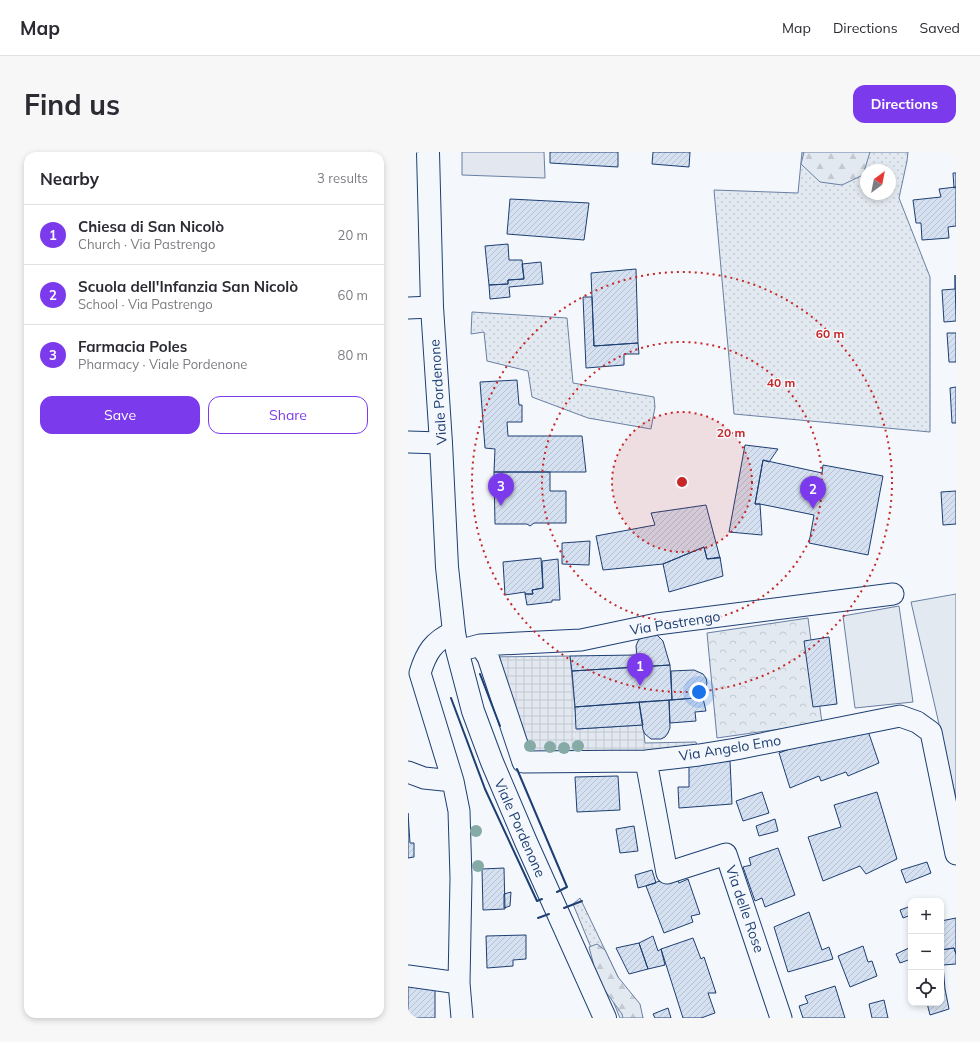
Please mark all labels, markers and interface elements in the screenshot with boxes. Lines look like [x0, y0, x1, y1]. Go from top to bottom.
text: Map [20, 16, 60, 40]
text: Map [782, 19, 811, 37]
text: Directions [833, 19, 898, 37]
text: Saved [920, 19, 960, 37]
button: Directions [853, 85, 956, 123]
text: Find us [24, 87, 120, 122]
north arrow [860, 164, 896, 200]
text: Nearby [40, 168, 99, 189]
text: 3 results [317, 170, 368, 186]
text: Chiesa di San Nicolò [78, 217, 224, 236]
text: 1 [49, 227, 57, 243]
text: 20 m [338, 227, 368, 243]
text: Church · Via Pastrengo [78, 236, 215, 252]
text: Scuola dell'Infanzia San Nicolò [78, 277, 298, 296]
text: 2 [49, 287, 57, 303]
text: 60 m [338, 287, 368, 303]
text: School · Via Pastrengo [78, 296, 213, 312]
text: 60 m [816, 326, 844, 341]
text: Farmacia Poles [78, 337, 187, 356]
street label: Viale Pordenone [425, 339, 451, 445]
text: 3 [49, 347, 57, 363]
text: 80 m [338, 347, 368, 363]
text: Pharmacy · Viale Pordenone [78, 356, 247, 372]
text: 40 m [767, 375, 795, 390]
button: Save [40, 396, 200, 434]
button: Share [208, 396, 368, 434]
text: 20 m [717, 425, 745, 440]
pin: 3 [488, 473, 514, 506]
centre of rings [675, 475, 689, 489]
pin: 2 [800, 476, 826, 509]
street label: Via Pastrengo [628, 607, 722, 639]
pin: 1 [627, 653, 653, 686]
your location [689, 682, 709, 702]
street label: Via Angelo Emo [678, 731, 782, 765]
street label: Viale Pordenone [490, 776, 550, 880]
street label: Via delle Rose [722, 863, 768, 955]
map controls [908, 898, 944, 1006]
button: + [908, 898, 944, 934]
button: − [908, 934, 944, 970]
button: locate [908, 970, 944, 1006]

